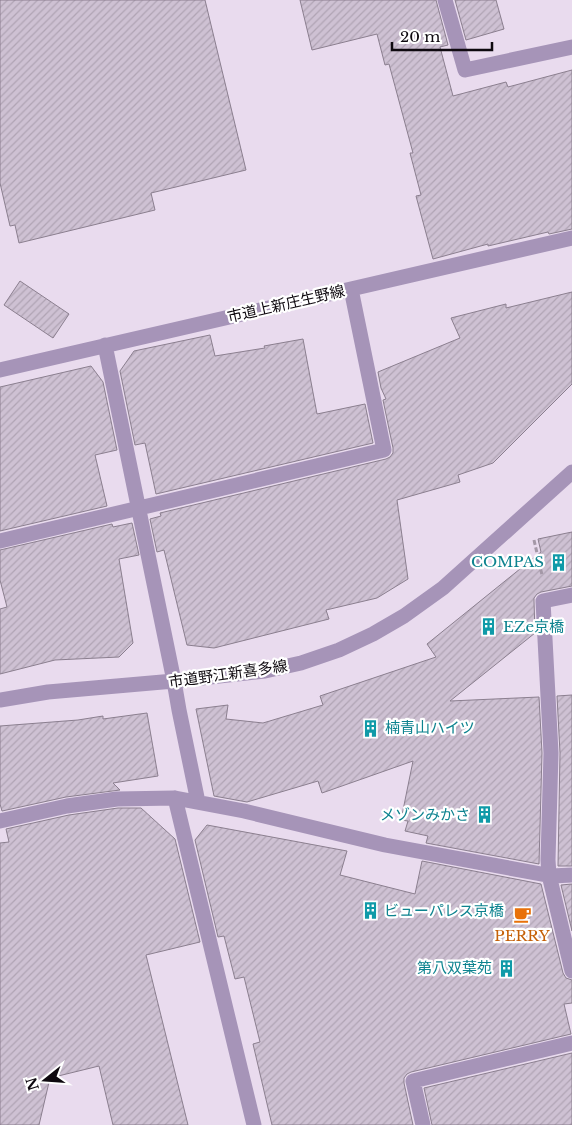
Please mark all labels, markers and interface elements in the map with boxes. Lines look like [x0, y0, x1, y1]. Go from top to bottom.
scale bar [392, 20, 492, 52]
text: 20 m [400, 27, 440, 46]
street label: 市道上新庄生野線 [225, 281, 346, 326]
place label: COMPAS [471, 552, 544, 571]
building icon: COMPAS [548, 552, 568, 572]
building icon: EZe京橋 [479, 617, 499, 637]
place label: EZe京橋 [503, 617, 564, 636]
street label: 市道野江新喜多線 [167, 656, 289, 691]
building icon: 楠青山ハイツ [361, 718, 381, 738]
place label: 楠青山ハイツ [385, 718, 475, 737]
place label: メゾンみかさ [380, 805, 470, 824]
building icon: メゾンみかさ [474, 805, 494, 825]
building icon: ビューパレス京橋 [360, 901, 380, 921]
place label: ビューパレス京橋 [384, 901, 504, 920]
cafe icon: PERRY [512, 905, 532, 925]
place label: PERRY [494, 926, 551, 945]
place label: 第八双葉苑 [417, 958, 492, 977]
building icon: 第八双葉苑 [496, 958, 516, 978]
north arrow [20, 1055, 70, 1105]
text: N [22, 1075, 43, 1093]

